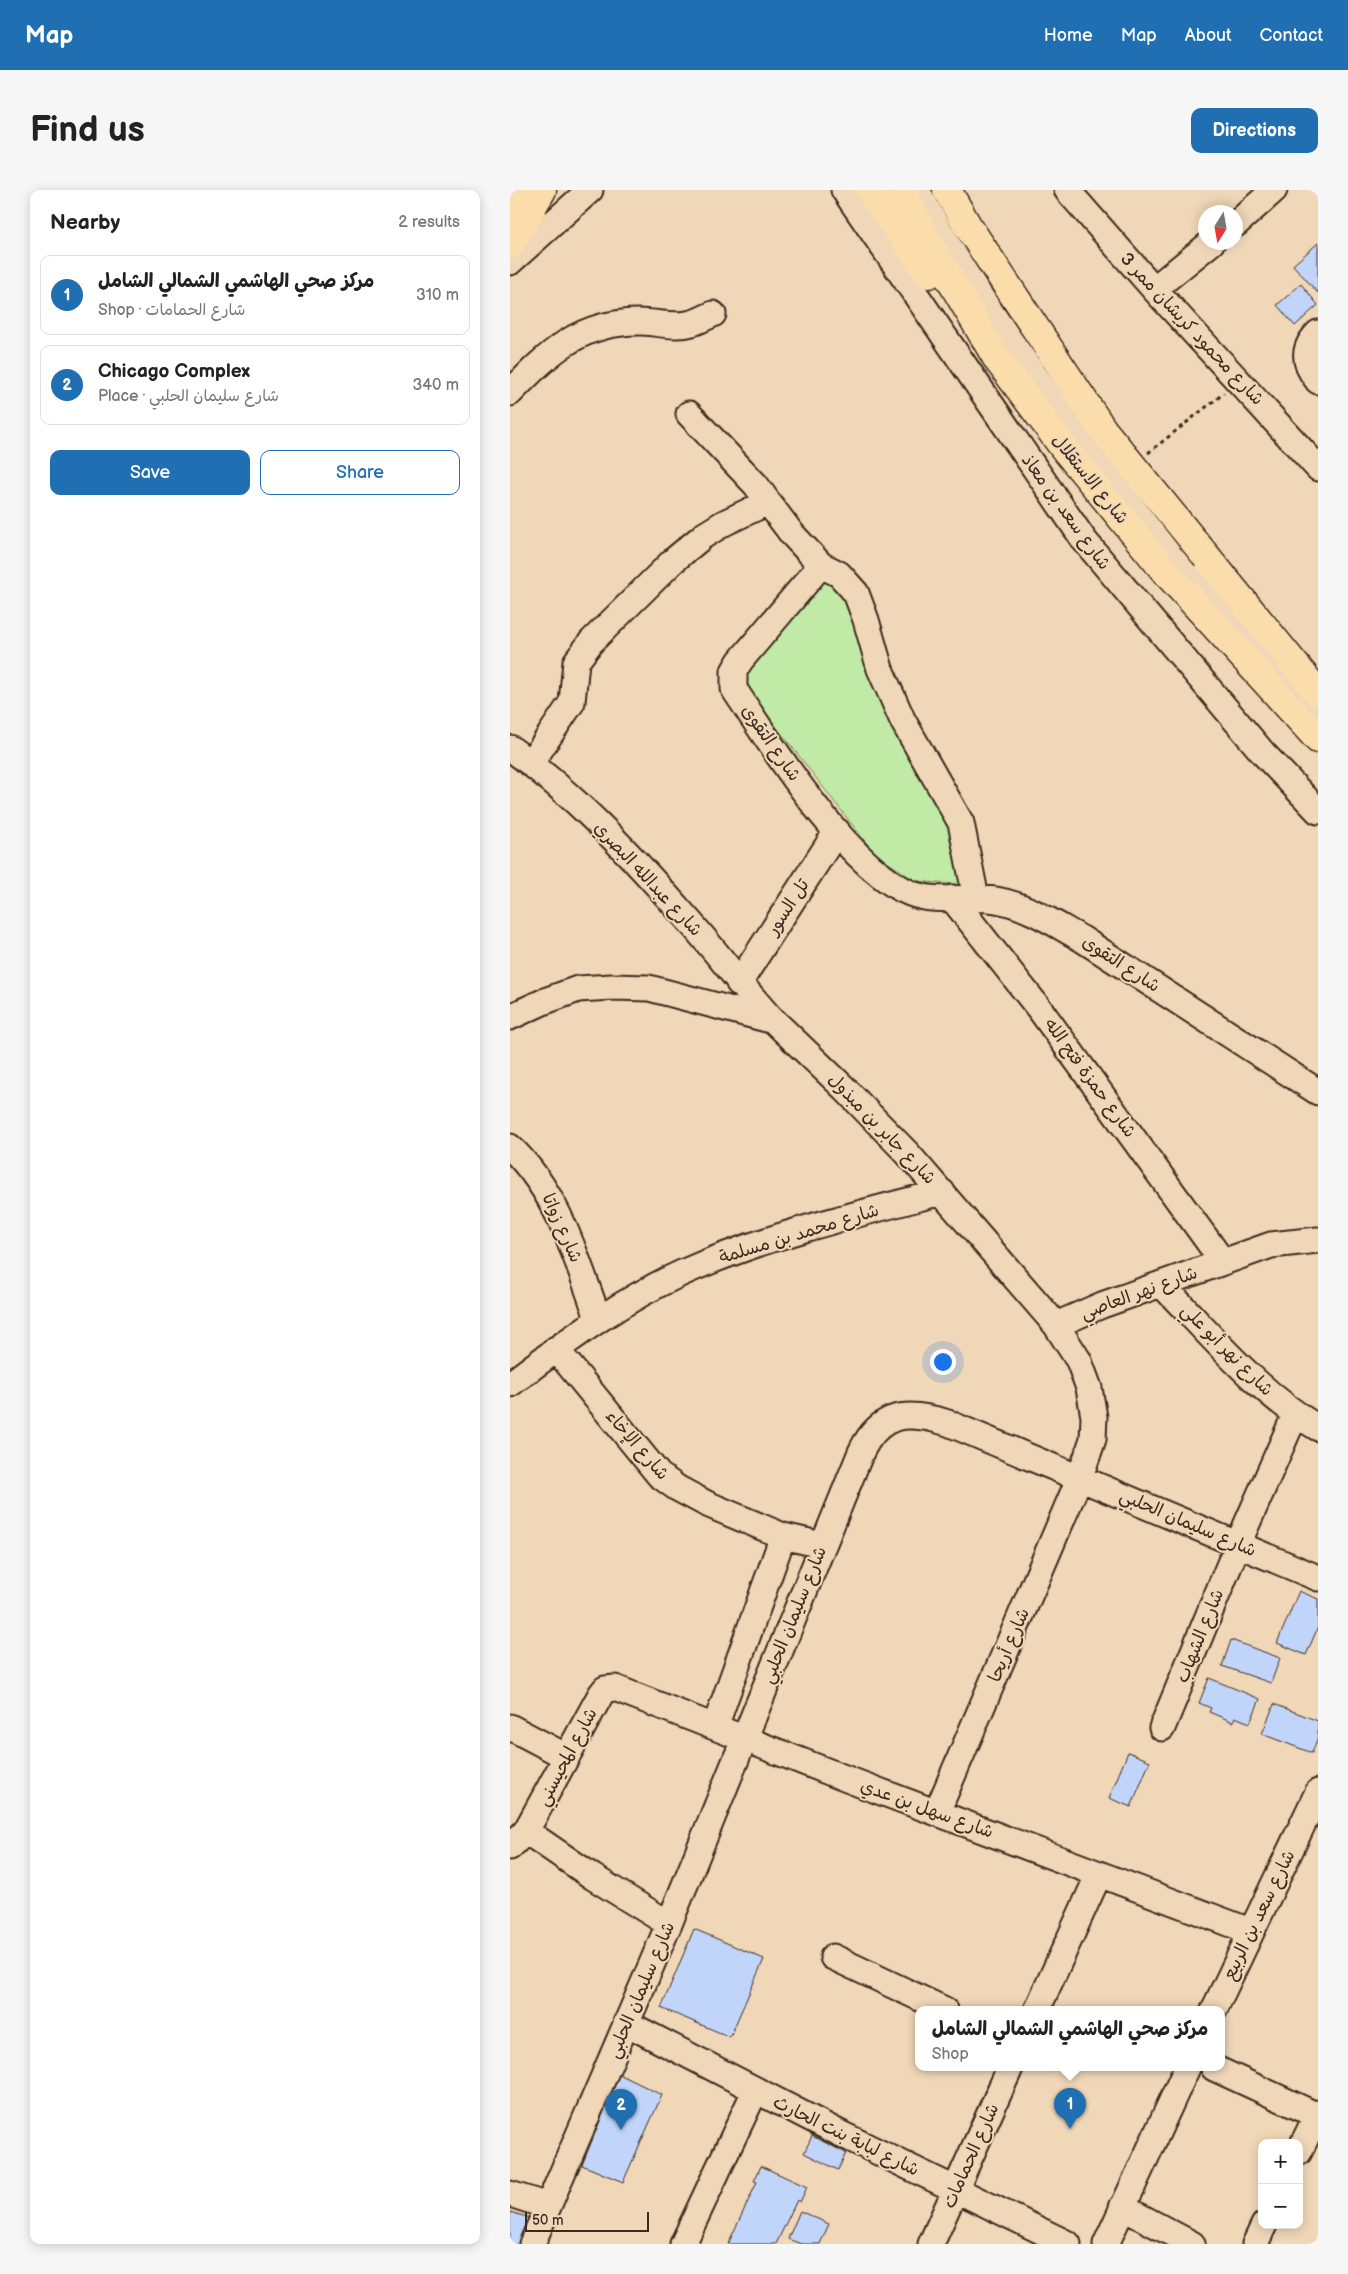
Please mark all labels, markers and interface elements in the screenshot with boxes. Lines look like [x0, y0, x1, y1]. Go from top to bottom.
text: Map [25, 21, 73, 50]
text: Home [1044, 25, 1093, 46]
text: Map [1121, 25, 1157, 46]
text: About [1185, 25, 1232, 46]
text: Contact [1260, 25, 1323, 46]
button: Directions [1191, 108, 1318, 153]
text: Find us [30, 109, 145, 152]
north arrow [1198, 205, 1243, 250]
text: Nearby [50, 210, 120, 235]
text: 2 results [398, 213, 460, 232]
street label: شارع محمود كريشان ممر 3 [1115, 248, 1268, 410]
text: مركز صحي الهاشمي الشمالي الشامل [98, 270, 374, 293]
text: 1 [64, 286, 70, 305]
text: 310 m [416, 286, 459, 305]
text: Shop · شارع الحمامات [98, 301, 245, 320]
text: Chicago Complex [98, 360, 250, 383]
text: 2 [62, 376, 72, 395]
text: 340 m [412, 376, 459, 395]
text: Place · شارع سليمان الحلبي [98, 387, 279, 406]
street label: شارع الاستقلال [1047, 430, 1133, 529]
button: Save [50, 450, 250, 495]
button: Share [260, 450, 460, 495]
street label: شارع سعد بن معاذ [1016, 450, 1115, 574]
street label: شارع التقوى [736, 701, 805, 786]
street label: شارع عبدالله البصري [588, 817, 707, 942]
street label: تل السور [761, 874, 814, 941]
street label: شارع التقوى [1078, 931, 1164, 998]
street label: شارع حمزة فتح الله [1039, 1014, 1140, 1142]
street label: شارع جابر بن مبذول [823, 1069, 940, 1190]
street label: شارع زواتا [537, 1190, 587, 1266]
street label: شارع محمد بن مسلمة [717, 1200, 882, 1269]
street label: شارع نهر العاصي [1078, 1262, 1202, 1329]
street label: شارع نهر أبو علي [1173, 1300, 1277, 1404]
your location [930, 1349, 956, 1375]
street label: شارع الإخاء [600, 1406, 673, 1485]
street label: شارع سليمان الحلبي [1115, 1485, 1259, 1566]
street label: شارع سليمان الحلبي [757, 1543, 836, 1689]
street label: شارع الشهاب [1172, 1586, 1229, 1686]
street label: شارع أريحا [984, 1605, 1035, 1685]
street label: شارع المحيسني [532, 1704, 606, 1812]
street label: شارع سهل بن عدي [857, 1775, 996, 1845]
street label: شارع سعد بن الربيع [1218, 1847, 1301, 1984]
street label: شارع سليمان الحلبي [603, 1919, 684, 2063]
popup [915, 2006, 1225, 2071]
text: مركز صحي الهاشمي الشمالي الشامل [932, 2018, 1208, 2041]
text: Shop [932, 2045, 969, 2064]
pin: 1 [1054, 2088, 1086, 2129]
pin: 2 [605, 2089, 637, 2130]
street label: شارع لبابة بنت الحارث [769, 2091, 923, 2181]
street label: شارع الحمامات [939, 2100, 1004, 2212]
map controls [1258, 2139, 1303, 2229]
button: + [1258, 2139, 1303, 2184]
button: − [1258, 2184, 1303, 2229]
scale bar [525, 2209, 649, 2232]
text: 50 m [532, 2212, 564, 2229]

